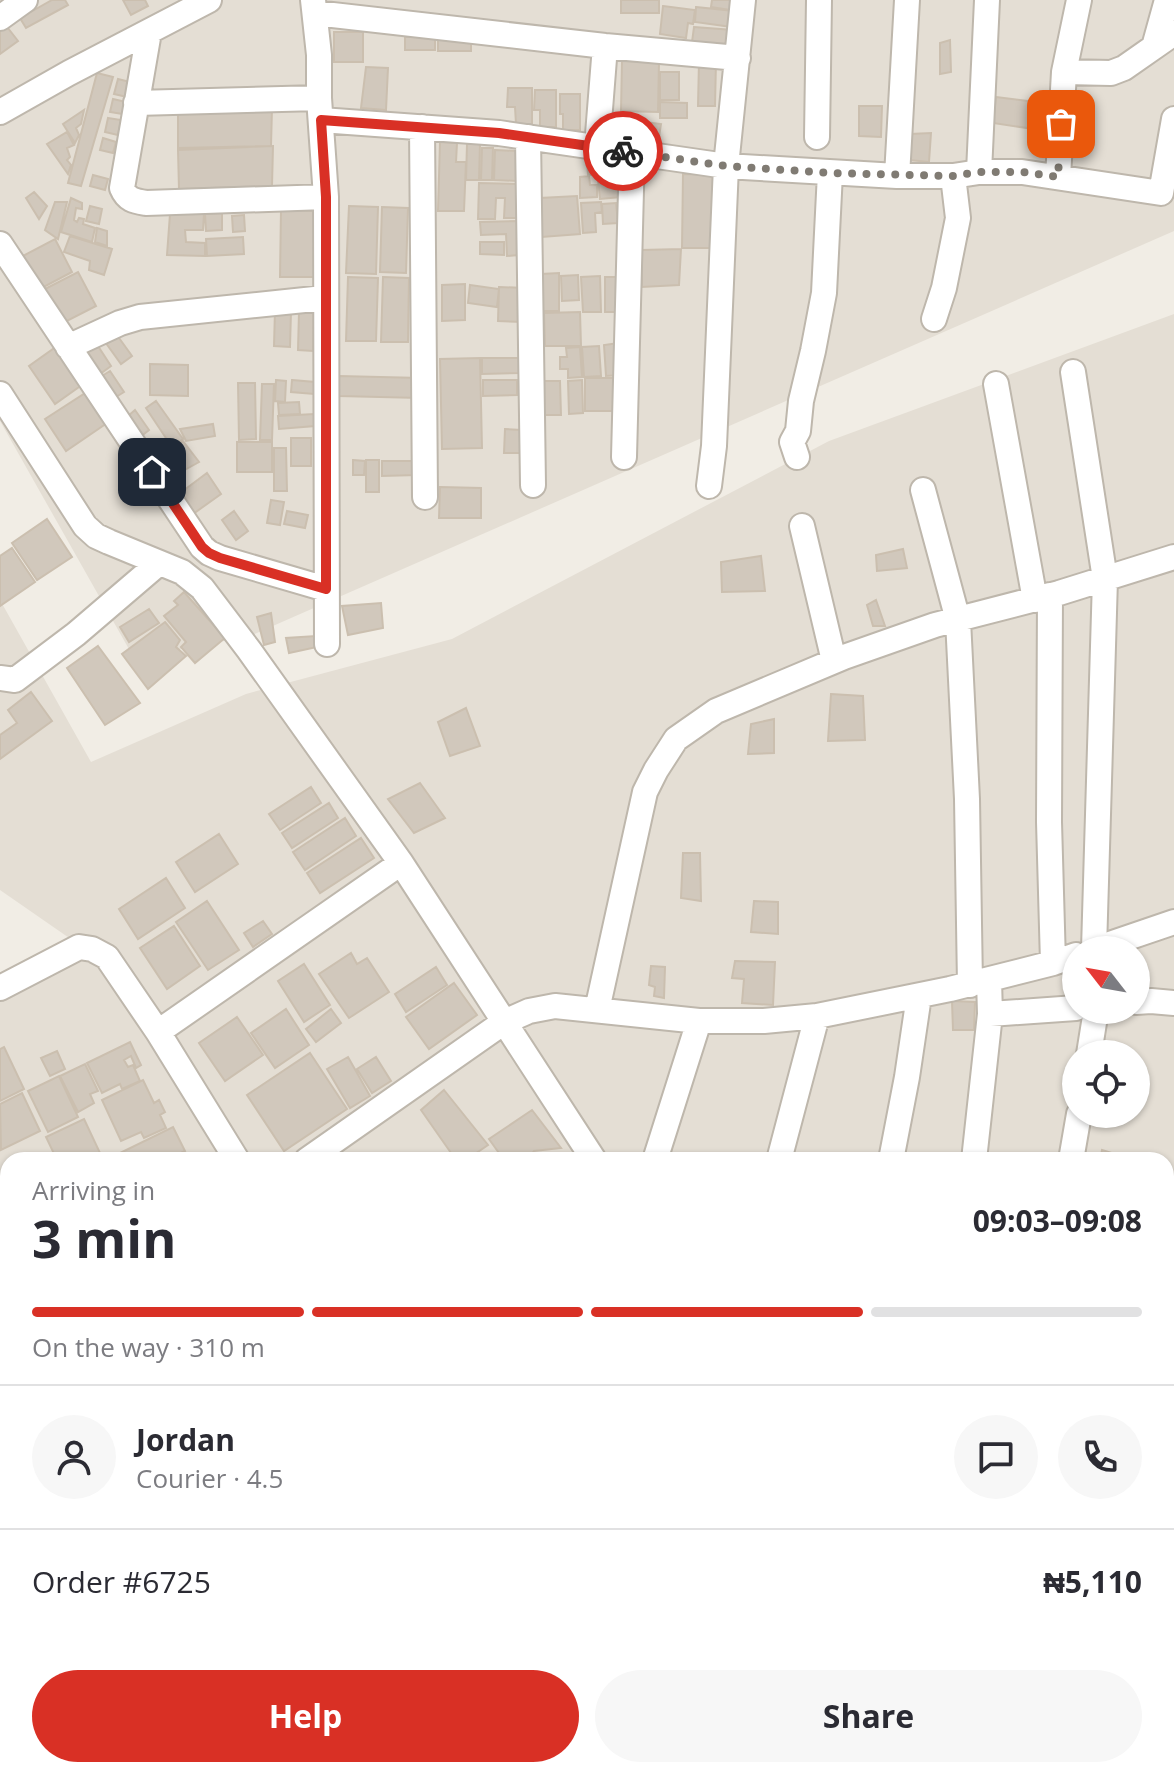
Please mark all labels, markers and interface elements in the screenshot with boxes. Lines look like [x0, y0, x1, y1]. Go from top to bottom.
pin [1027, 90, 1095, 158]
icon: bag [1039, 102, 1083, 146]
courier [583, 111, 663, 191]
icon: bike [601, 129, 645, 173]
pin [118, 438, 186, 506]
icon: home [130, 450, 174, 494]
north arrow [1062, 936, 1150, 1024]
map controls [1062, 936, 1150, 1128]
button: locate [1062, 1040, 1150, 1128]
text: Arriving in [32, 1172, 155, 1208]
text: 09:03–09:08 [973, 1200, 1142, 1241]
text: 3 min [32, 1202, 176, 1273]
text: On the way · 310 m [32, 1329, 265, 1365]
button: person [32, 1415, 116, 1499]
button: chat [954, 1415, 1038, 1499]
button: phone [1058, 1415, 1142, 1499]
text: Jordan [136, 1419, 235, 1460]
text: Courier · 4.5 [136, 1460, 283, 1496]
text: Order #6725 [32, 1561, 211, 1602]
text: ₦5,110 [1043, 1561, 1142, 1602]
button: Help [32, 1670, 579, 1762]
button: Share [595, 1670, 1142, 1762]

